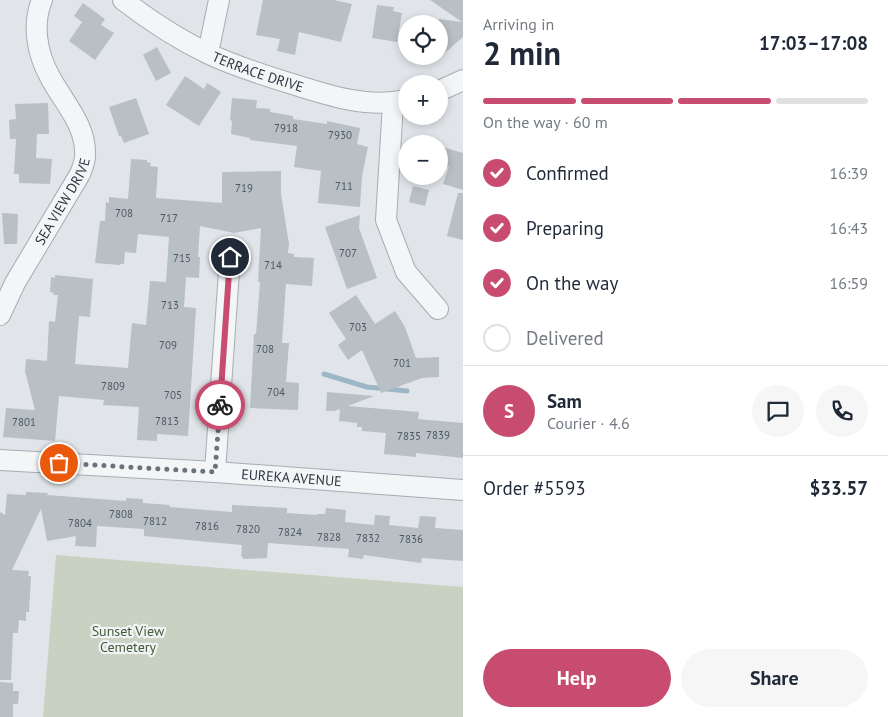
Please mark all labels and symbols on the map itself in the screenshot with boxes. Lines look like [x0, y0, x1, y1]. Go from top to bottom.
street label: TERRACE DRIVE [209, 48, 306, 96]
house number: 7918 [274, 121, 298, 135]
house number: 7930 [328, 128, 352, 142]
street label: SEA VIEW DRIVE [31, 156, 94, 248]
house number: 711 [335, 179, 353, 193]
house number: 719 [235, 181, 253, 195]
house number: 708 [115, 206, 133, 220]
house number: 717 [160, 211, 178, 225]
pin [209, 236, 251, 278]
house number: 707 [339, 246, 357, 260]
house number: 715 [173, 251, 191, 265]
house number: 714 [264, 258, 282, 272]
house number: 713 [161, 298, 179, 312]
house number: 703 [349, 320, 367, 334]
house number: 709 [159, 338, 177, 352]
house number: 708 [256, 342, 274, 356]
house number: 701 [393, 356, 411, 370]
house number: 7809 [101, 379, 125, 393]
courier [195, 380, 245, 430]
house number: 704 [267, 385, 285, 399]
house number: 705 [164, 388, 182, 402]
house number: 7813 [155, 414, 179, 428]
house number: 7801 [12, 415, 36, 429]
house number: 7839 [426, 428, 450, 442]
house number: 7835 [397, 429, 421, 443]
pin [38, 442, 80, 484]
street label: EUREKA AVENUE [241, 465, 342, 490]
house number: 7808 [109, 507, 133, 521]
house number: 7812 [143, 514, 167, 528]
house number: 7804 [68, 516, 92, 530]
house number: 7816 [195, 519, 219, 533]
house number: 7820 [236, 522, 260, 536]
house number: 7824 [278, 525, 302, 539]
house number: 7828 [317, 530, 341, 544]
house number: 7832 [356, 531, 380, 545]
house number: 7836 [399, 532, 423, 546]
park label: Sunset View Cemetery [92, 622, 165, 656]

